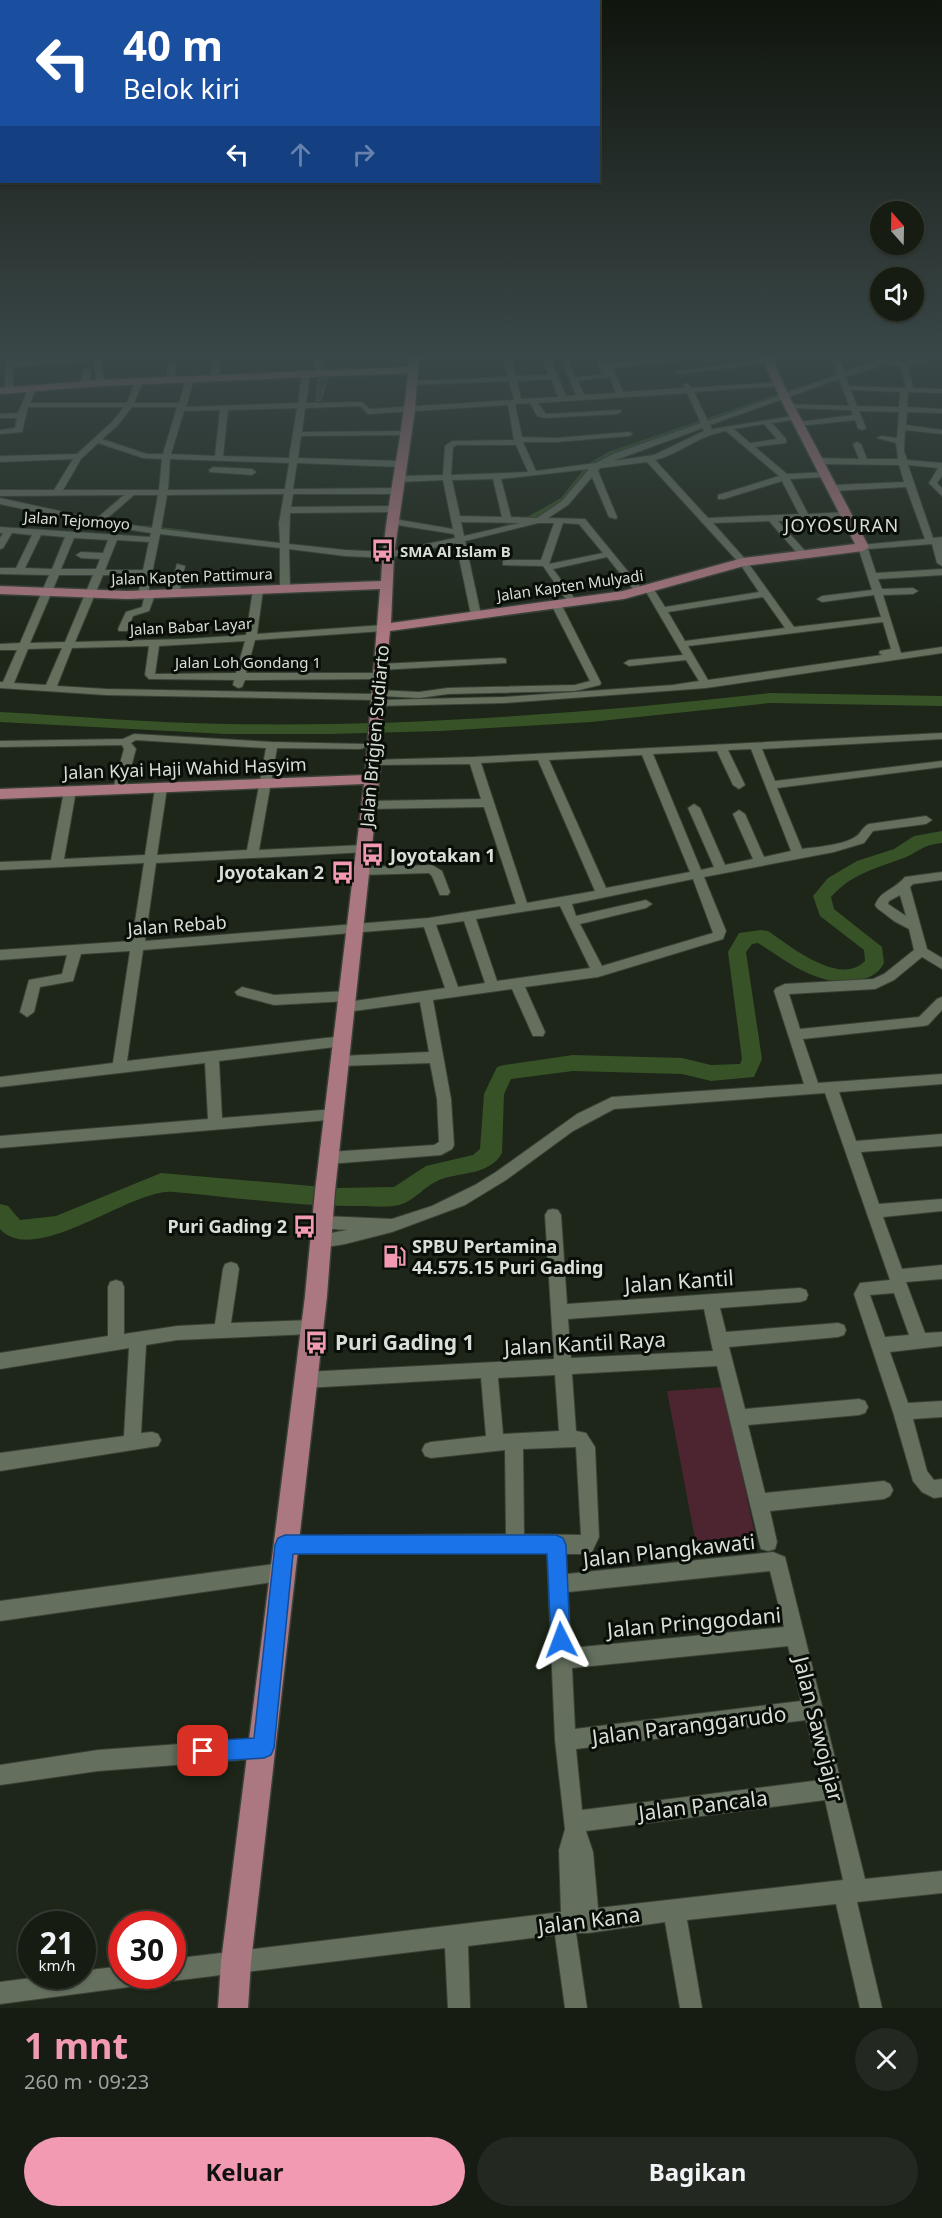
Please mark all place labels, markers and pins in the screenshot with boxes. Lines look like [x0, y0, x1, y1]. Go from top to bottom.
bus stop icon: SMA Al Islam B [369, 538, 395, 564]
place label: SMA Al Islam B [400, 541, 511, 561]
bus stop icon: Joyotakan 1 [359, 842, 385, 868]
place label: Joyotakan 1 [388, 843, 496, 867]
bus stop icon: Joyotakan 2 [329, 859, 355, 885]
place label: Joyotakan 2 [216, 860, 324, 884]
bus stop icon: Puri Gading 2 [292, 1213, 318, 1239]
place label: Puri Gading 2 [167, 1214, 287, 1238]
place label: SPBU Pertamina 44.575.15 Puri Gading [412, 1234, 604, 1279]
fuel station icon: SPBU Pertamina 44.575.15 Puri Gading [381, 1243, 407, 1269]
place label: Puri Gading 1 [335, 1328, 475, 1356]
bus stop icon: Puri Gading 1 [304, 1329, 330, 1355]
pin [177, 1725, 228, 1776]

